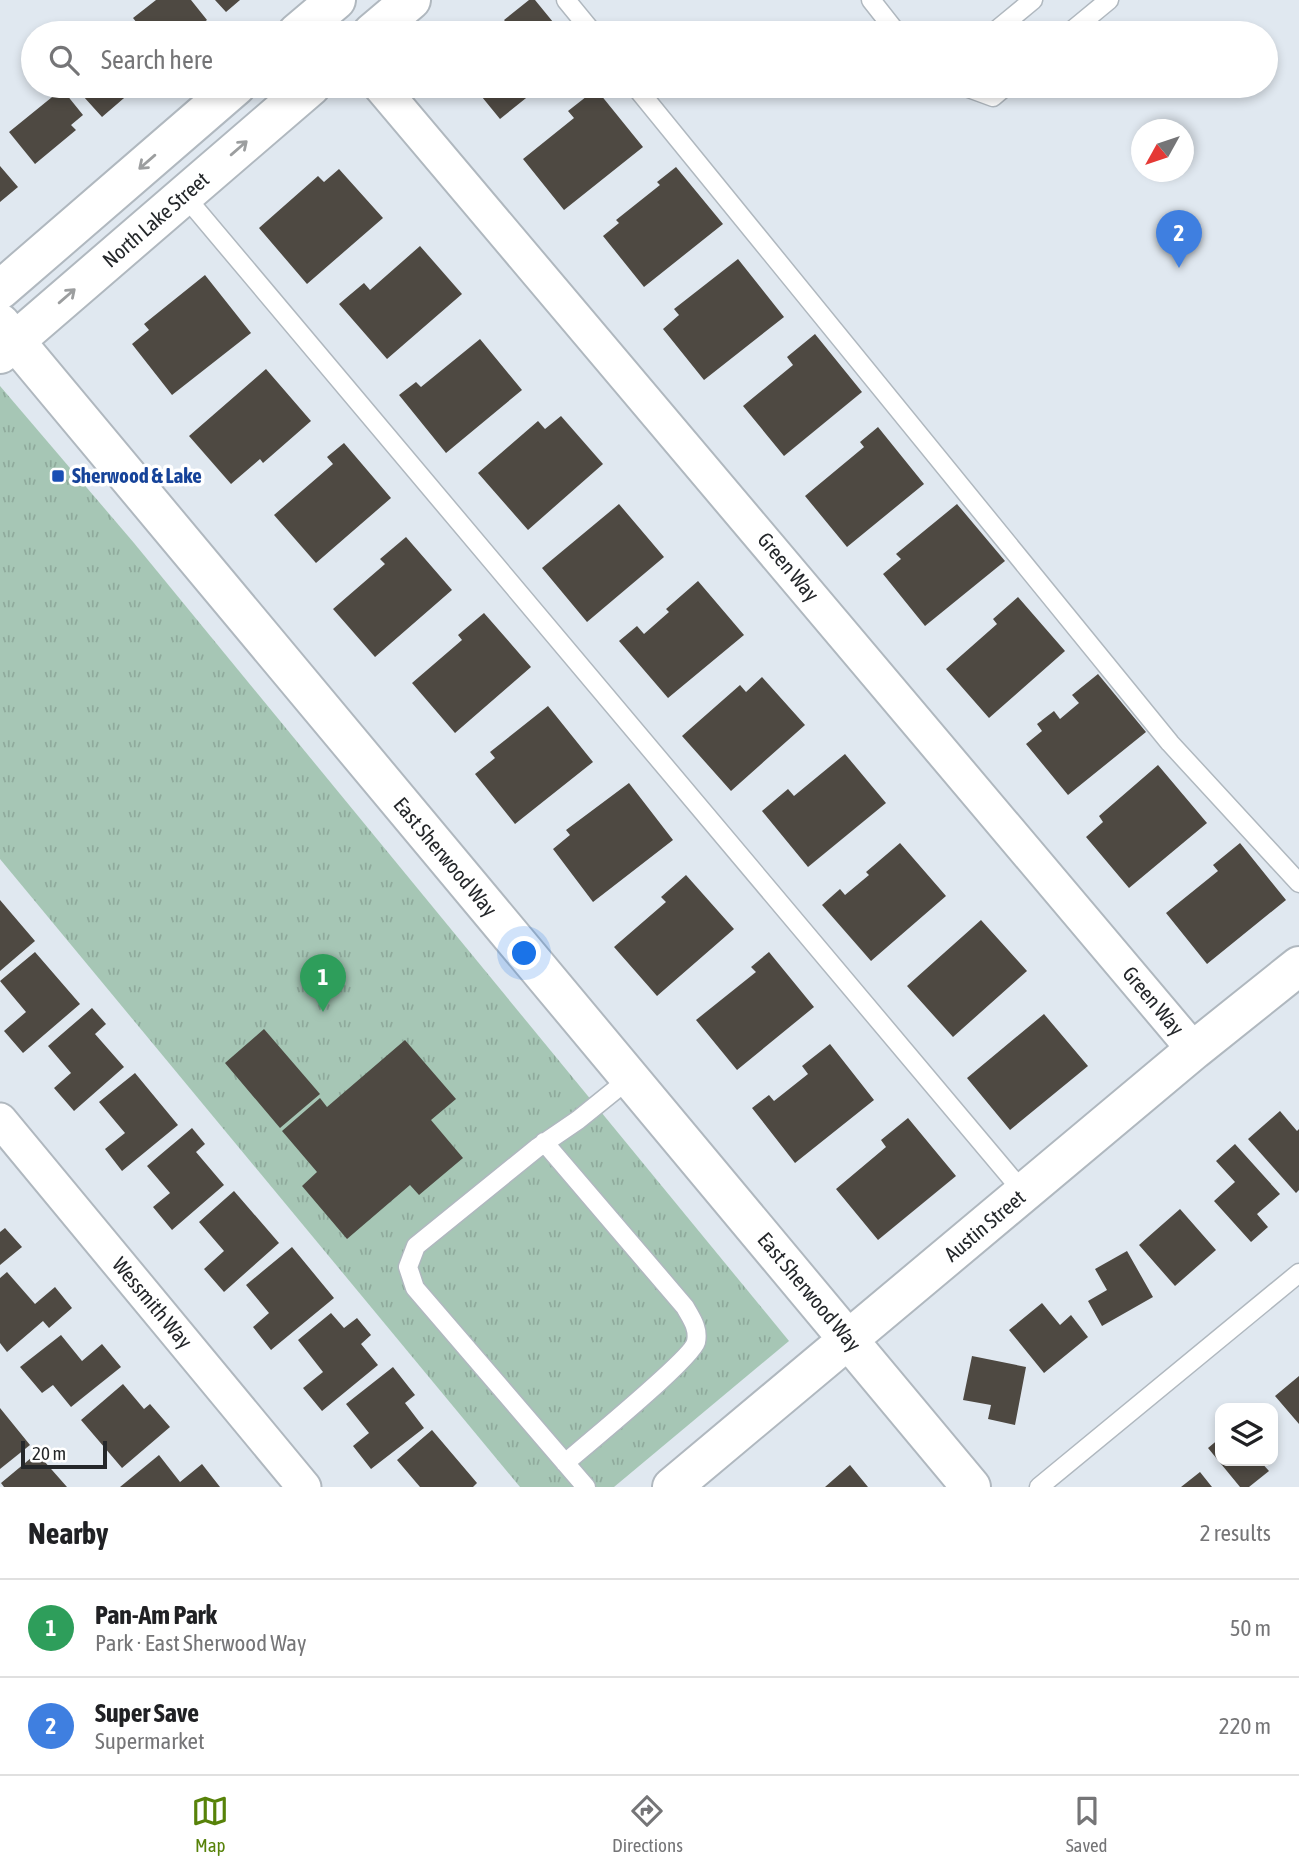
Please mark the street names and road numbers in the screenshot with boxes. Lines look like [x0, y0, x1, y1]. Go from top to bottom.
street label: North Lake Street [97, 167, 213, 272]
street label: Green Way [753, 527, 825, 606]
street label: East Sherwood Way [389, 792, 503, 921]
street label: Green Way [1118, 961, 1190, 1040]
street label: Austin Street [939, 1185, 1030, 1266]
street label: East Sherwood Way [753, 1227, 867, 1356]
street label: Wessmith Way [108, 1252, 198, 1353]

